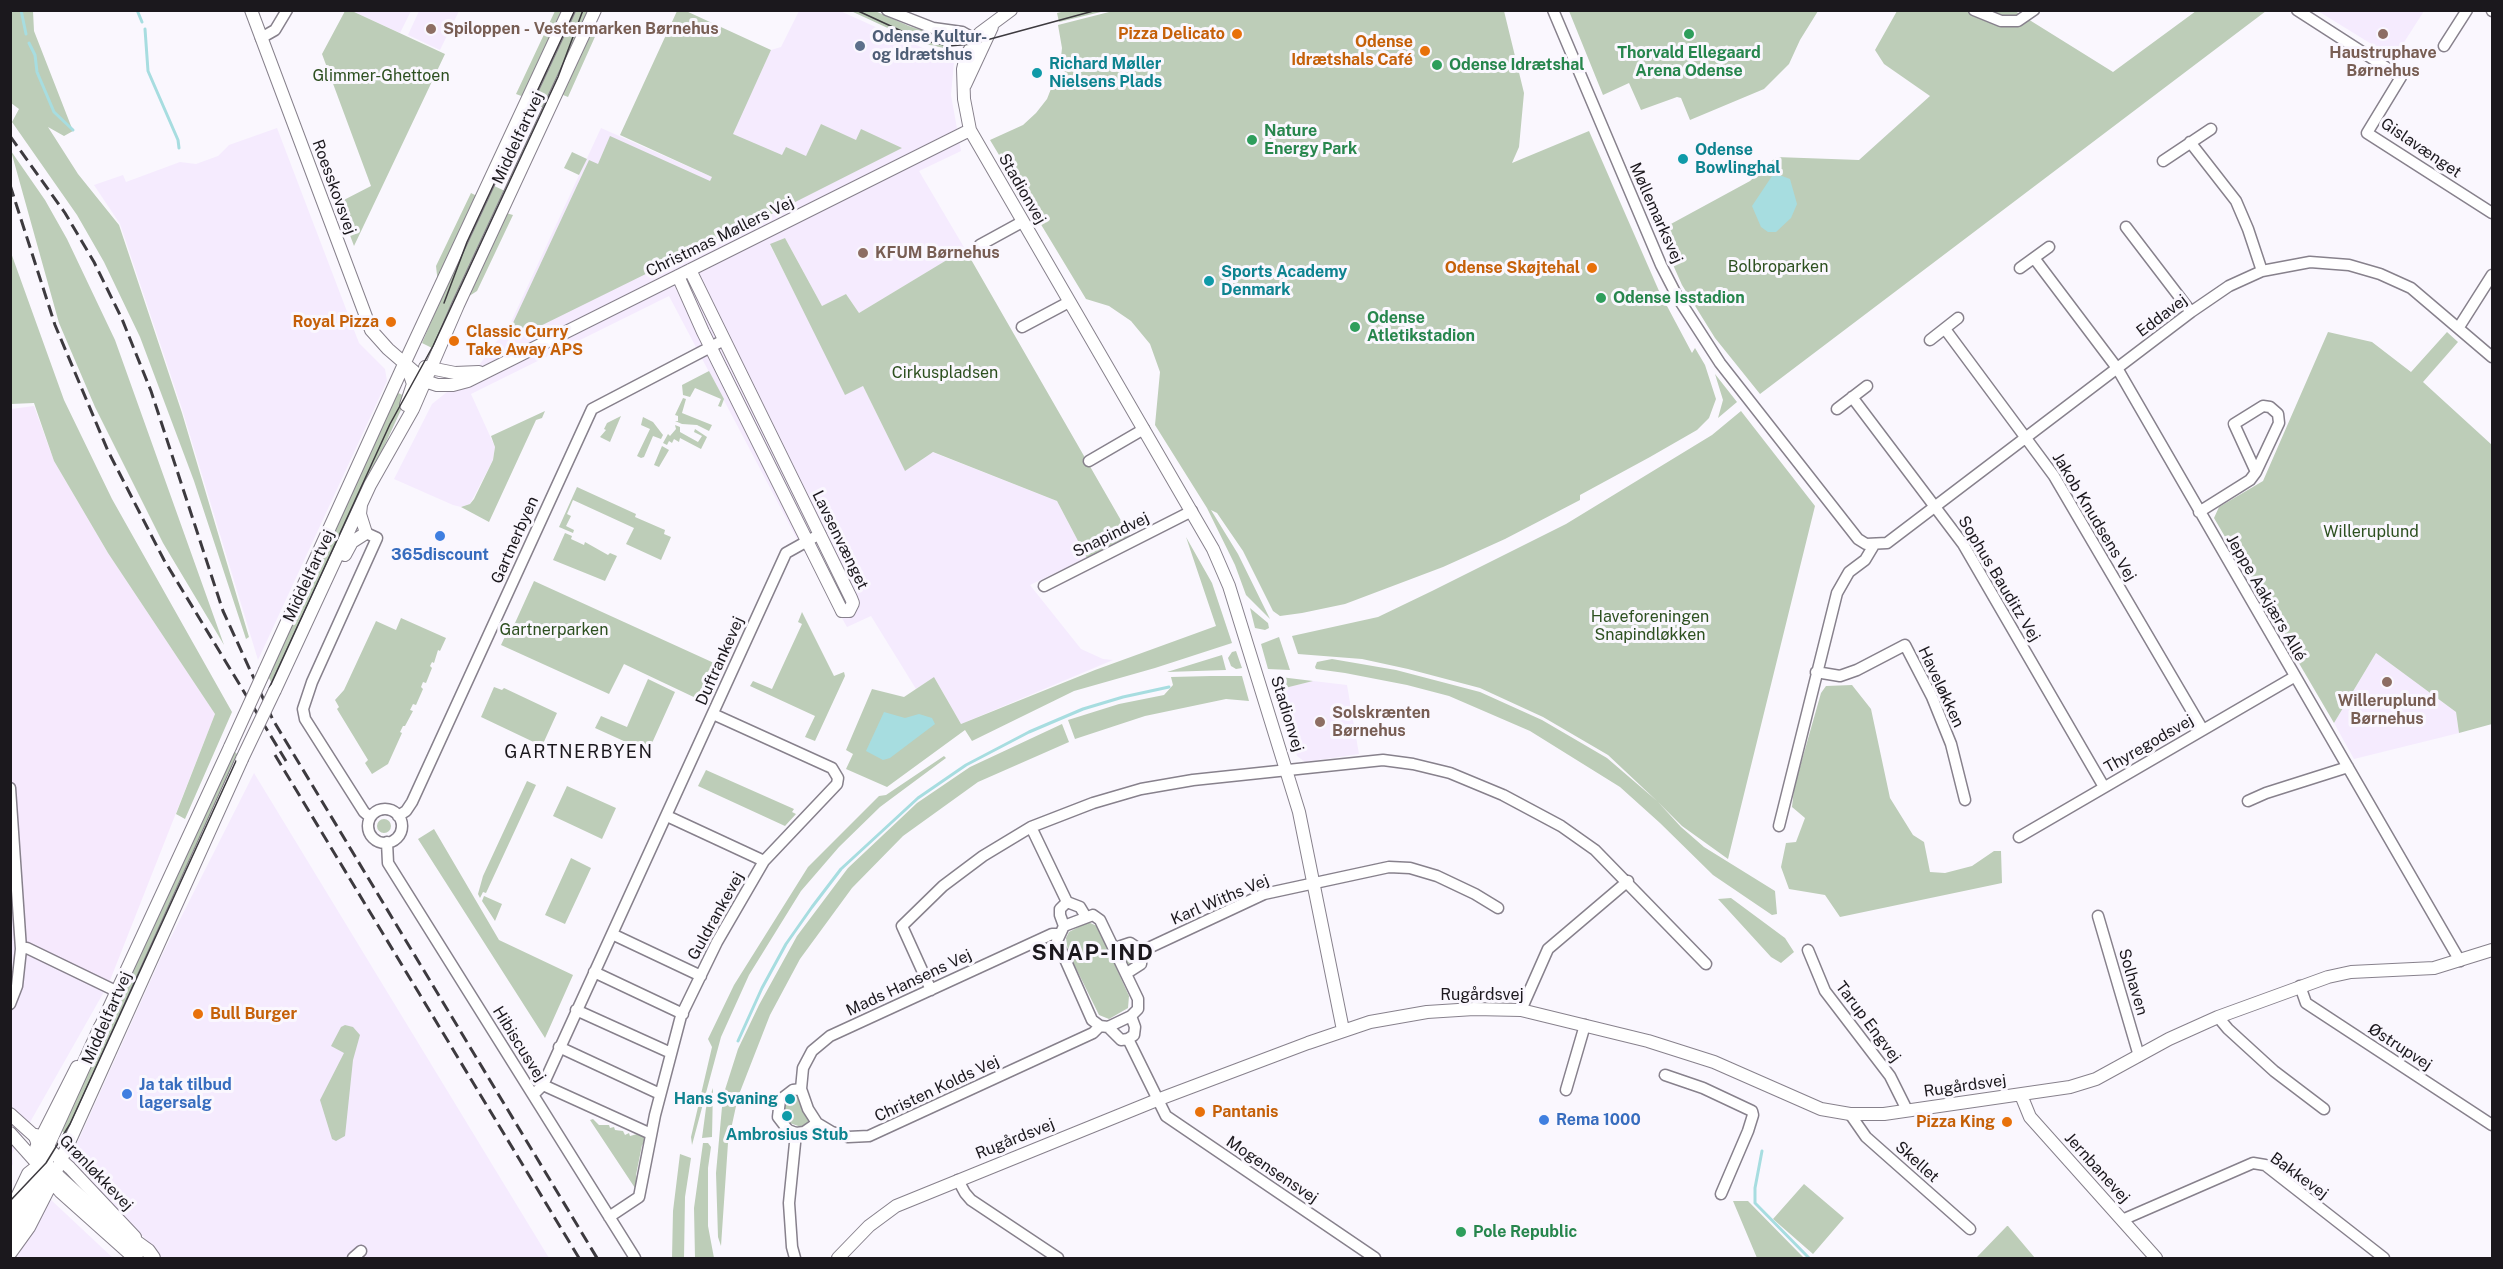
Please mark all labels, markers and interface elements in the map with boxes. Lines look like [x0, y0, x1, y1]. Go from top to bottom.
place label: Spiloppen - Vestermarken Børnehus [443, 19, 719, 39]
marker: Spiloppen - Vestermarken Børnehus [424, 22, 438, 36]
place label: Pizza Delicato [1118, 24, 1225, 44]
place label: Odense Kultur- og Idrætshus [872, 27, 987, 65]
marker: Pizza Delicato [1230, 27, 1244, 41]
marker: Thorvald Ellegaard Arena Odense [1682, 27, 1696, 41]
marker: Haustruphave Børnehus [2376, 27, 2390, 41]
place label: Odense Idrætshals Café [1291, 32, 1413, 70]
marker: Odense Kultur- og Idrætshus [853, 39, 867, 53]
place label: Thorvald Ellegaard Arena Odense [1617, 43, 1761, 81]
place label: Haustruphave Børnehus [2329, 43, 2437, 81]
marker: Odense Idrætshals Café [1418, 44, 1432, 58]
place label: Richard Møller Nielsens Plads [1049, 54, 1162, 92]
place label: Odense Idrætshal [1449, 55, 1585, 75]
marker: Odense Idrætshal [1430, 58, 1444, 72]
park label: Glimmer-Ghettoen [312, 66, 450, 86]
marker: Richard Møller Nielsens Plads [1030, 66, 1044, 80]
street label: Middelfartvej [488, 89, 548, 187]
street label: Gislavænget [2377, 114, 2465, 182]
place label: Nature Energy Park [1264, 121, 1357, 159]
marker: Nature Energy Park [1245, 133, 1259, 147]
street label: Roesskovsvej [308, 137, 360, 237]
place label: Odense Bowlinghal [1695, 140, 1780, 178]
street label: Stadionvej [994, 150, 1050, 228]
marker: Odense Bowlinghal [1676, 152, 1690, 166]
street label: Møllemarksvej [1625, 160, 1687, 266]
street label: Christmas Møllers Vej [643, 193, 797, 281]
place label: KFUM Børnehus [875, 243, 1000, 263]
marker: KFUM Børnehus [856, 246, 870, 260]
park label: Bolbroparken [1728, 257, 1828, 277]
place label: Odense Skøjtehal [1445, 258, 1580, 278]
marker: Odense Skøjtehal [1585, 261, 1599, 275]
place label: Sports Academy Denmark [1221, 262, 1347, 300]
marker: Sports Academy Denmark [1202, 274, 1216, 288]
place label: Odense Isstadion [1613, 288, 1745, 308]
marker: Odense Isstadion [1594, 291, 1608, 305]
street label: Eddavej [2133, 291, 2191, 341]
place label: Odense Atletikstadion [1367, 308, 1475, 346]
place label: Royal Pizza [292, 312, 379, 332]
marker: Royal Pizza [384, 315, 398, 329]
marker: Odense Atletikstadion [1348, 320, 1362, 334]
place label: Classic Curry Take Away APS [466, 322, 583, 360]
marker: Classic Curry Take Away APS [447, 334, 461, 348]
park label: Cirkuspladsen [892, 363, 998, 383]
street label: Jakob Knudsens Vej [2048, 449, 2140, 585]
street label: Lavsenvænget [808, 487, 872, 593]
street label: Gartnerbyen [487, 493, 543, 587]
street label: Snapindvej [1070, 508, 1152, 562]
street label: Sophus Bauditz Vej [1954, 513, 2044, 645]
park label: Willeruplund [2323, 522, 2419, 542]
street label: Middelfartvej [279, 527, 339, 625]
marker: 365discount [433, 529, 447, 543]
street label: Jeppe Aakjærs Allé [2222, 531, 2310, 665]
place label: 365discount [391, 545, 489, 565]
park label: Haveforeningen Snapindløkken [1591, 607, 1709, 645]
street label: Duftrankevej [692, 614, 748, 708]
park label: Gartnerparken [500, 620, 608, 640]
street label: Haveløkken [1914, 643, 1968, 731]
street label: Stadionvej [1266, 674, 1308, 754]
marker: Willeruplund Børnehus [2380, 675, 2394, 689]
place label: Willeruplund Børnehus [2338, 691, 2436, 729]
place label: Solskrænten Børnehus [1332, 703, 1430, 741]
street label: Thyregodsvej [2101, 711, 2197, 777]
marker: Solskrænten Børnehus [1313, 715, 1327, 729]
district label: GARTNERBYEN [504, 741, 654, 763]
street label: Guldrankevej [684, 869, 748, 963]
street label: Karl Withs Vej [1168, 871, 1272, 929]
district label: SNAP-IND [1032, 940, 1154, 966]
street label: Mads Hansens Vej [843, 946, 975, 1020]
street label: Solhaven [2114, 946, 2152, 1018]
street label: Middelfartvej [78, 969, 136, 1067]
street label: Tarup Engvej [1831, 978, 1905, 1066]
street label: Rugårdsvej [1440, 985, 1524, 1005]
street label: Hibiscusvej [488, 1003, 550, 1085]
place label: Bull Burger [210, 1004, 297, 1024]
marker: Bull Burger [191, 1007, 205, 1021]
street label: Østrupvej [2364, 1019, 2436, 1075]
street label: Christen Kolds Vej [872, 1052, 1002, 1126]
street label: Rugårdsvej [1922, 1071, 2008, 1101]
place label: Ja tak tilbud lagersalg [139, 1075, 232, 1113]
marker: Ja tak tilbud lagersalg [120, 1087, 134, 1101]
place label: Hans Svaning [674, 1089, 778, 1109]
marker: Hans Svaning [783, 1092, 797, 1106]
place label: Pantanis [1212, 1102, 1278, 1122]
marker: Pantanis [1193, 1105, 1207, 1119]
marker: Ambrosius Stub [780, 1109, 794, 1123]
place label: Rema 1000 [1556, 1110, 1641, 1130]
place label: Pizza King [1916, 1112, 1995, 1132]
marker: Rema 1000 [1537, 1113, 1551, 1127]
street label: Rugårdsvej [973, 1114, 1057, 1164]
marker: Pizza King [2000, 1115, 2014, 1129]
place label: Ambrosius Stub [726, 1125, 848, 1145]
street label: Jernbanevej [2060, 1129, 2134, 1207]
street label: Grønløkkevej [55, 1131, 137, 1215]
street label: Mogensensvej [1222, 1132, 1322, 1208]
street label: Skellet [1891, 1137, 1943, 1187]
street label: Bakkevej [2266, 1148, 2332, 1204]
place label: Pole Republic [1473, 1222, 1577, 1242]
marker: Pole Republic [1454, 1225, 1468, 1239]

